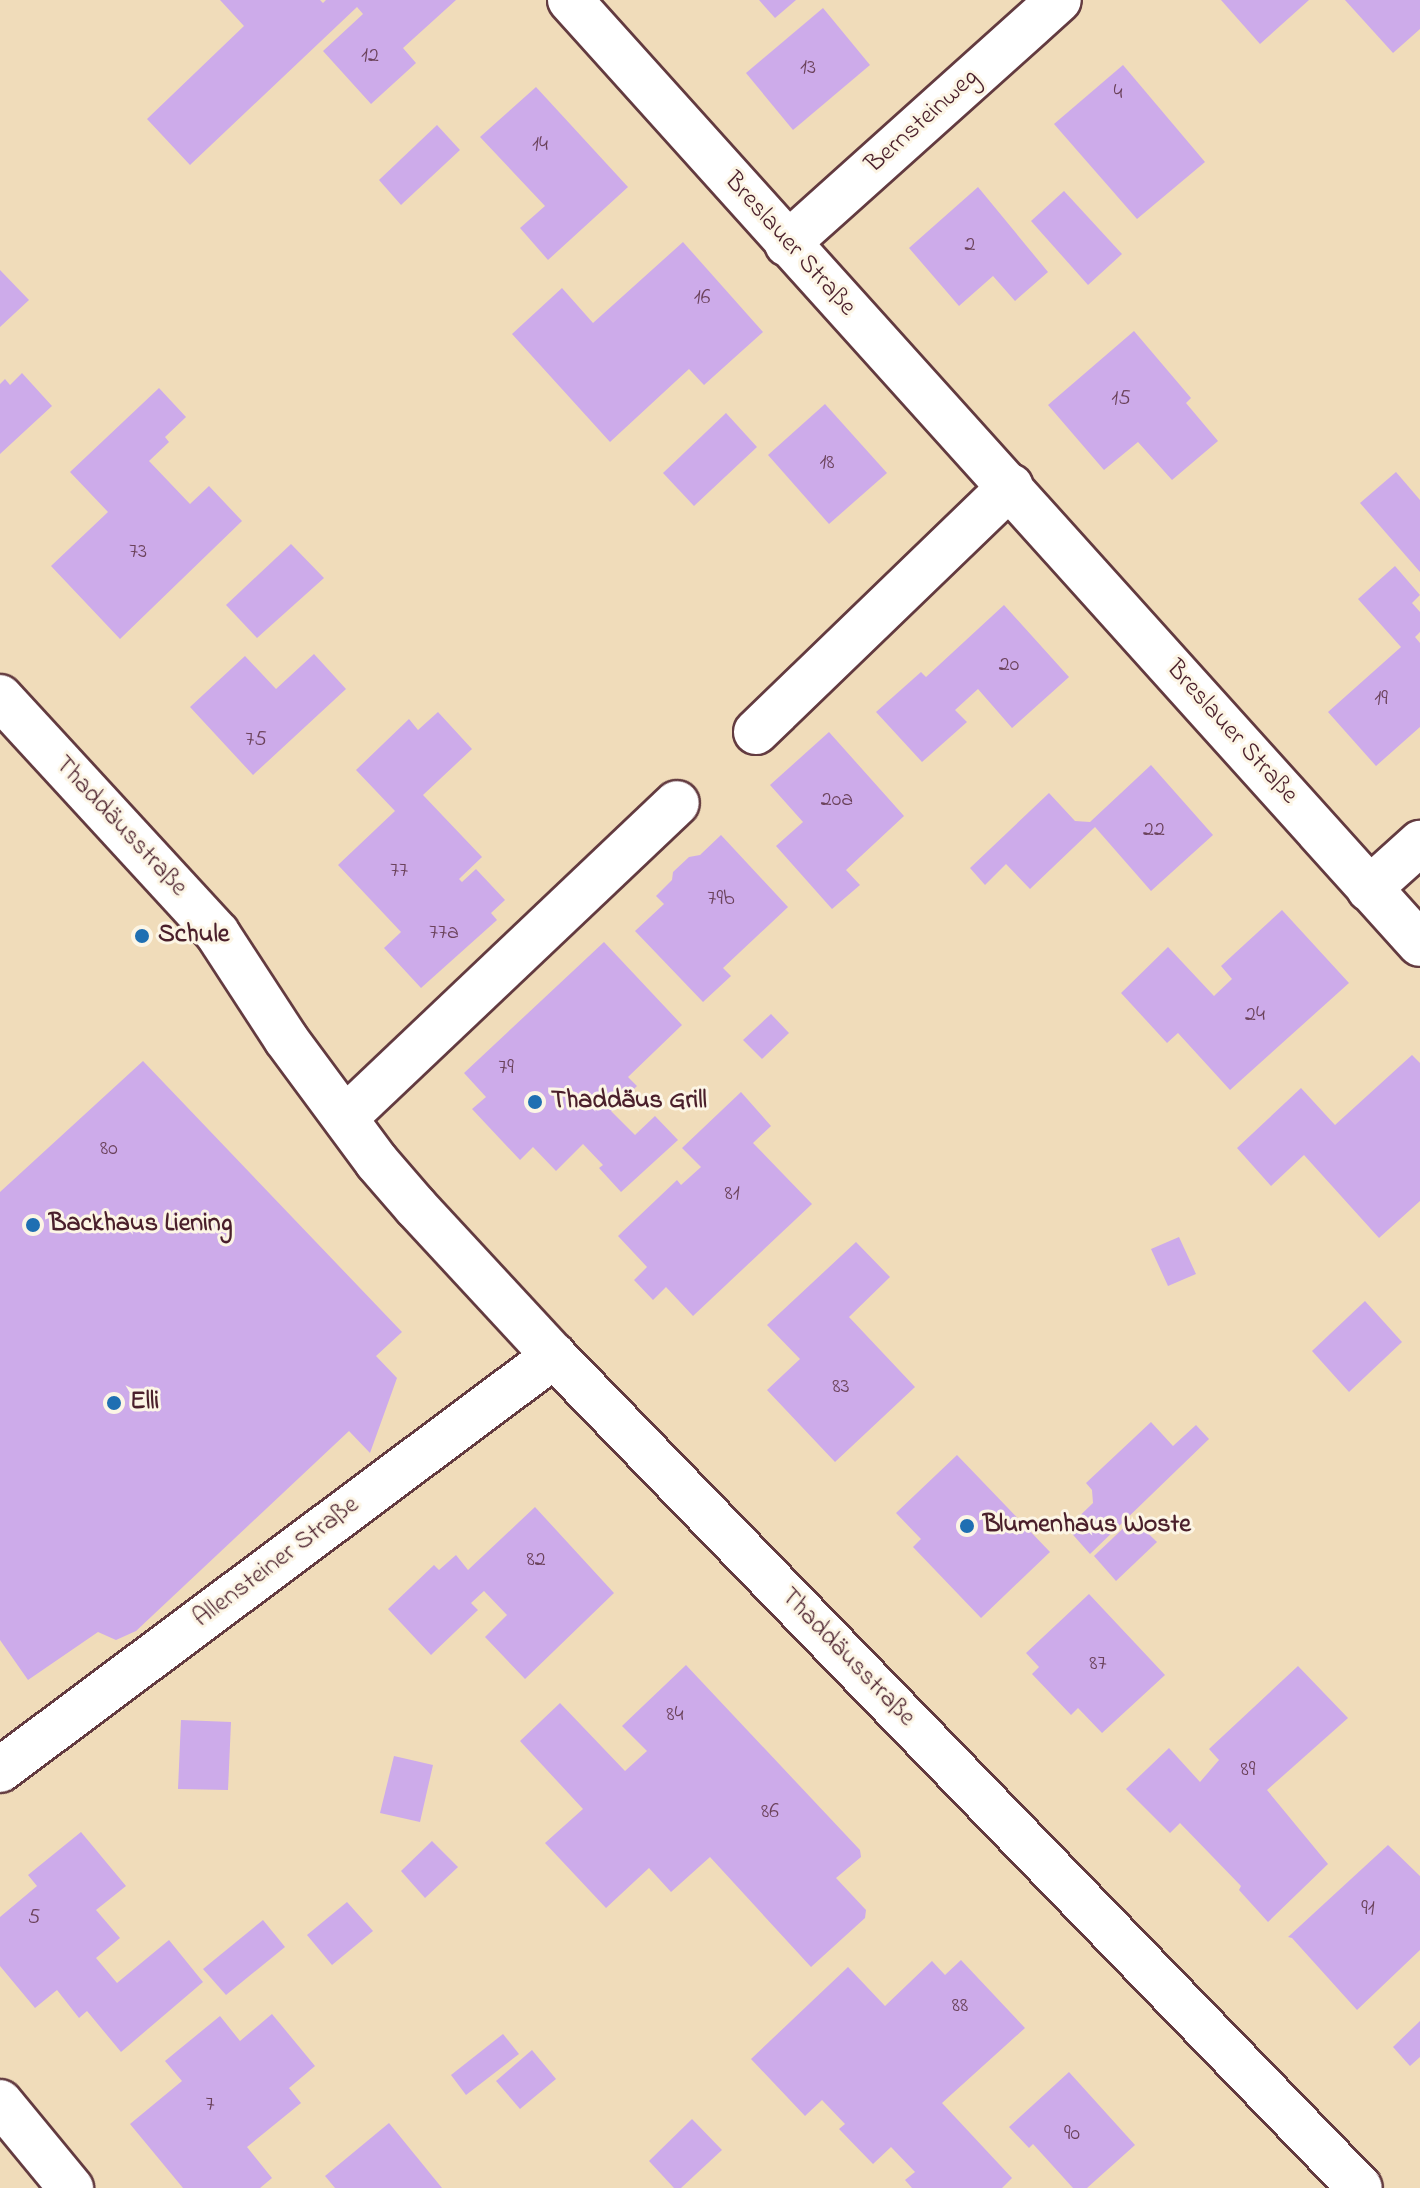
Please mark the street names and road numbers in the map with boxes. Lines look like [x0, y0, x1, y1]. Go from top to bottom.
street label: Bernsteinweg [860, 63, 986, 181]
street label: Breslauer Straße [716, 167, 862, 323]
street label: Breslauer Straße [1158, 655, 1304, 811]
street label: Thaddäusstraße [47, 750, 193, 904]
street label: Allensteiner Straße [188, 1491, 366, 1635]
street label: Thaddäusstraße [773, 1582, 921, 1734]

